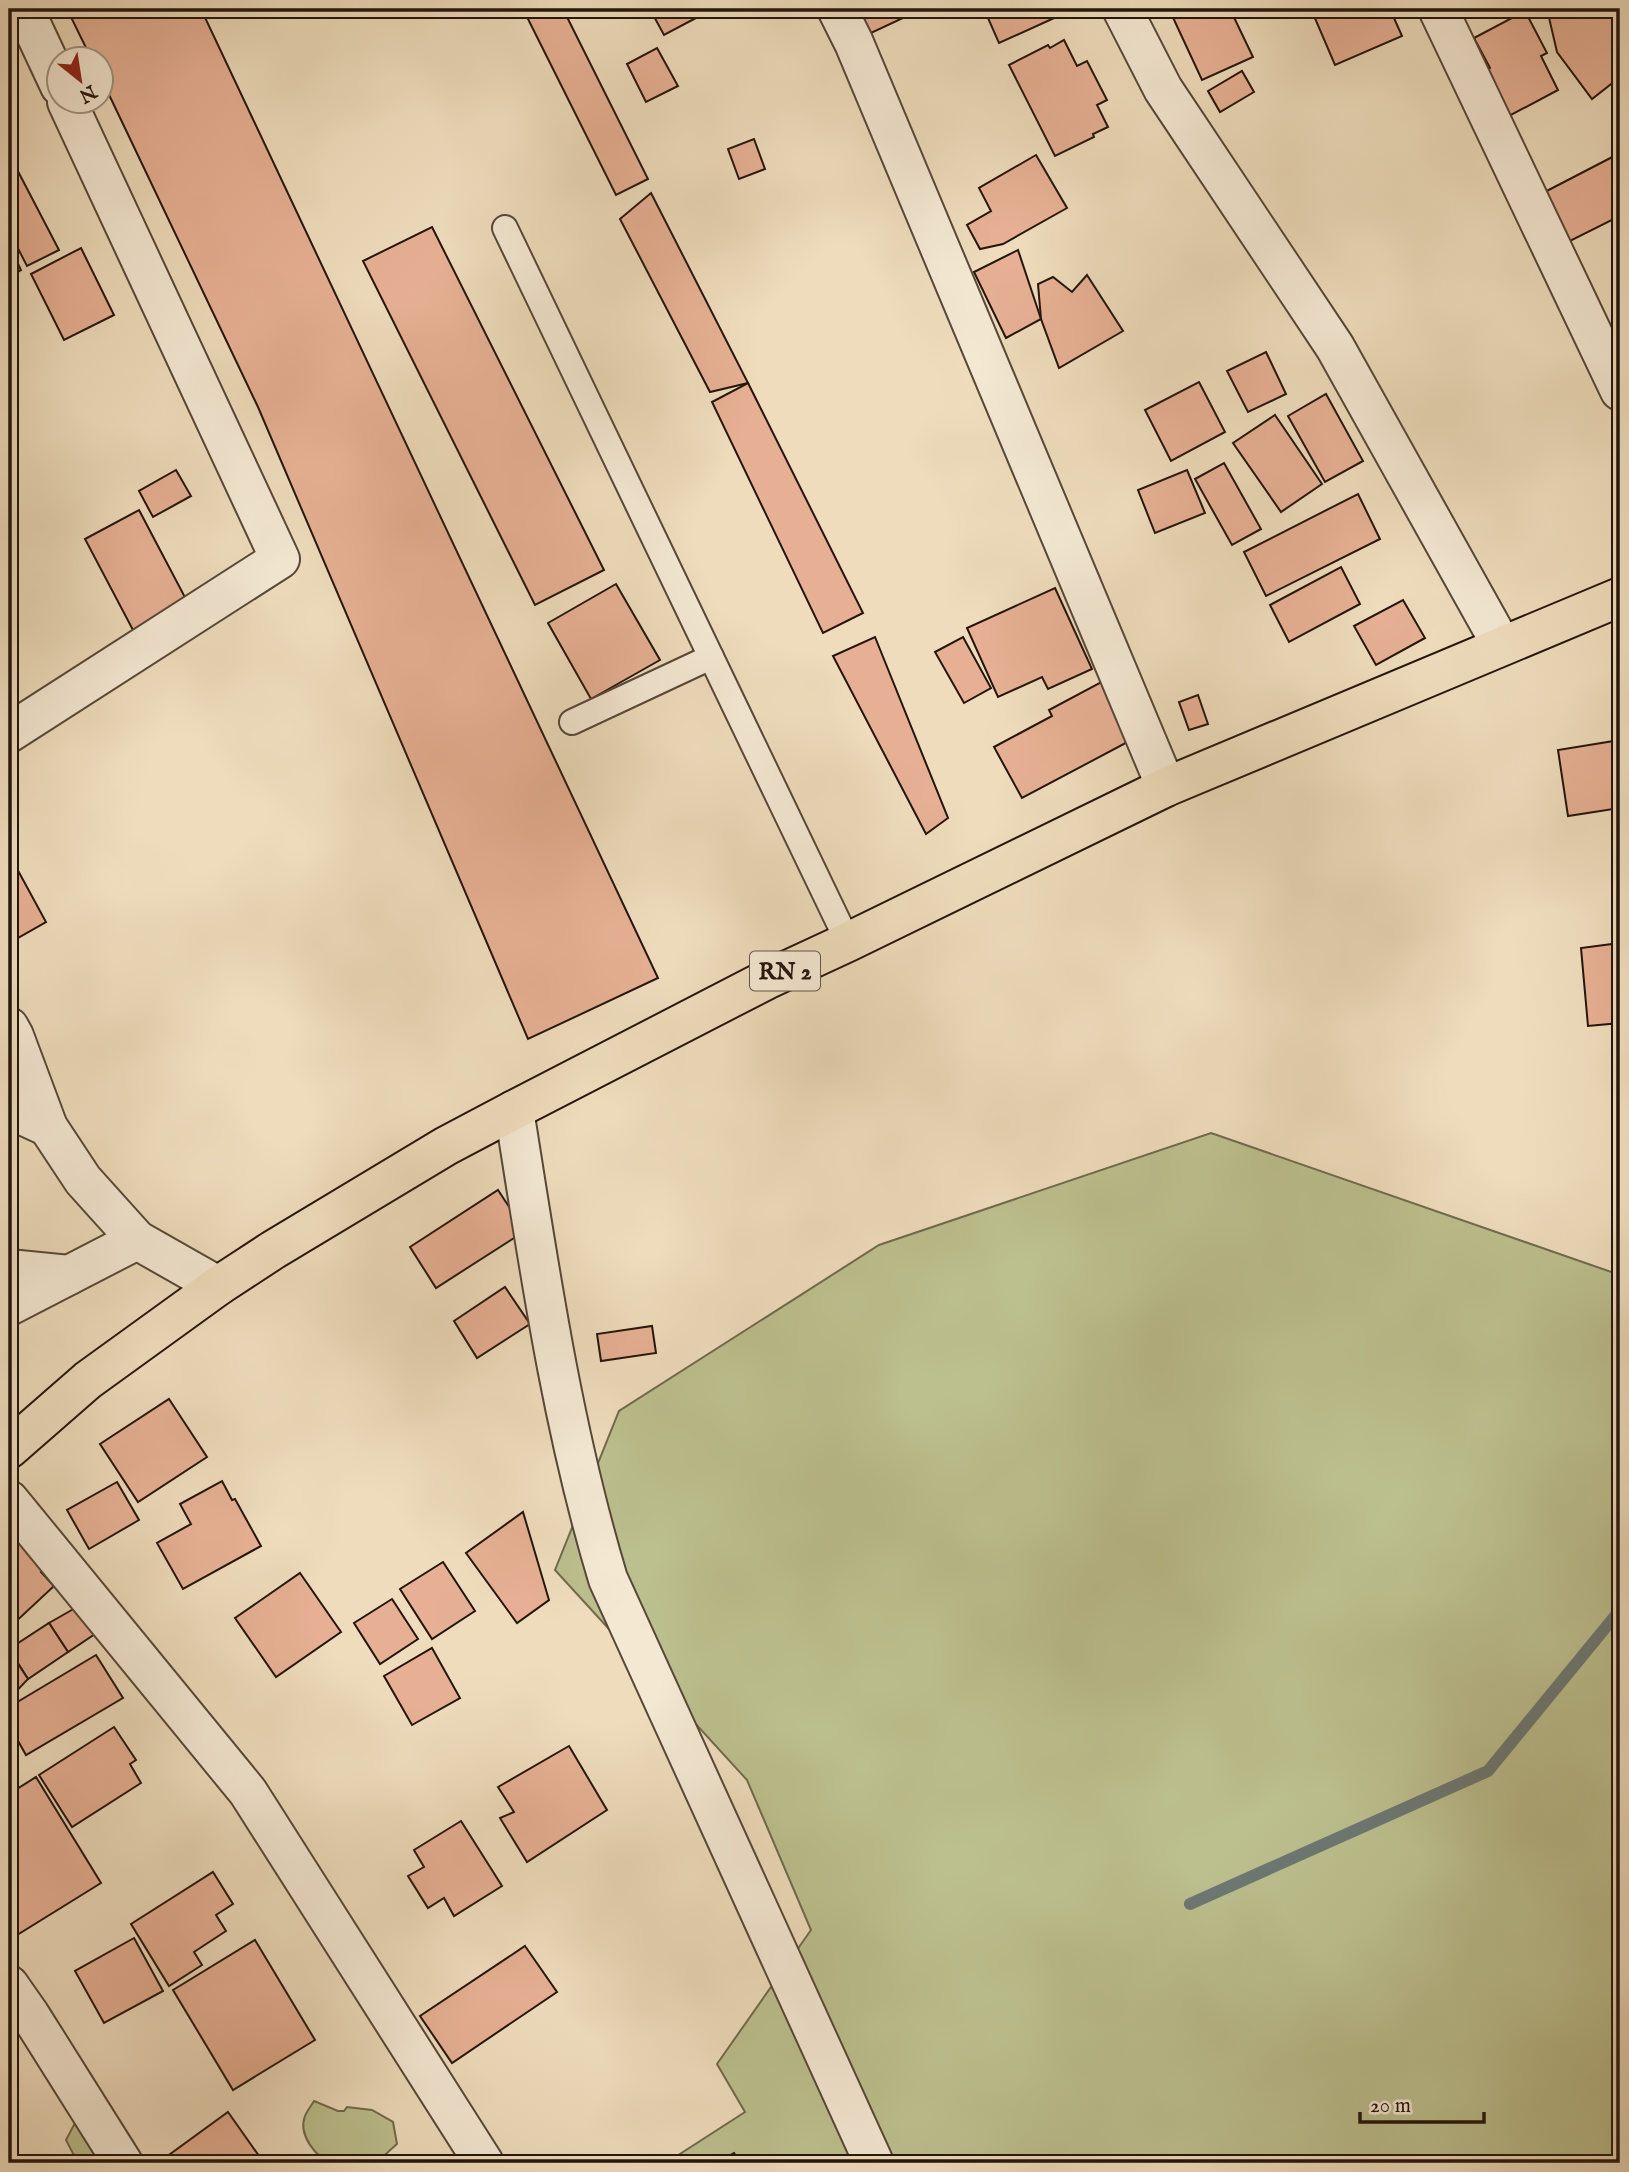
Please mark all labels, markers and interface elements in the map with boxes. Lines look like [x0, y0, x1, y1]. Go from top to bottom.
north arrow [46, 46, 116, 116]
text: N [74, 78, 101, 108]
road number: RN 2 [750, 952, 820, 990]
scale bar [1360, 2081, 1484, 2125]
text: 20 m [1370, 2093, 1411, 2120]

